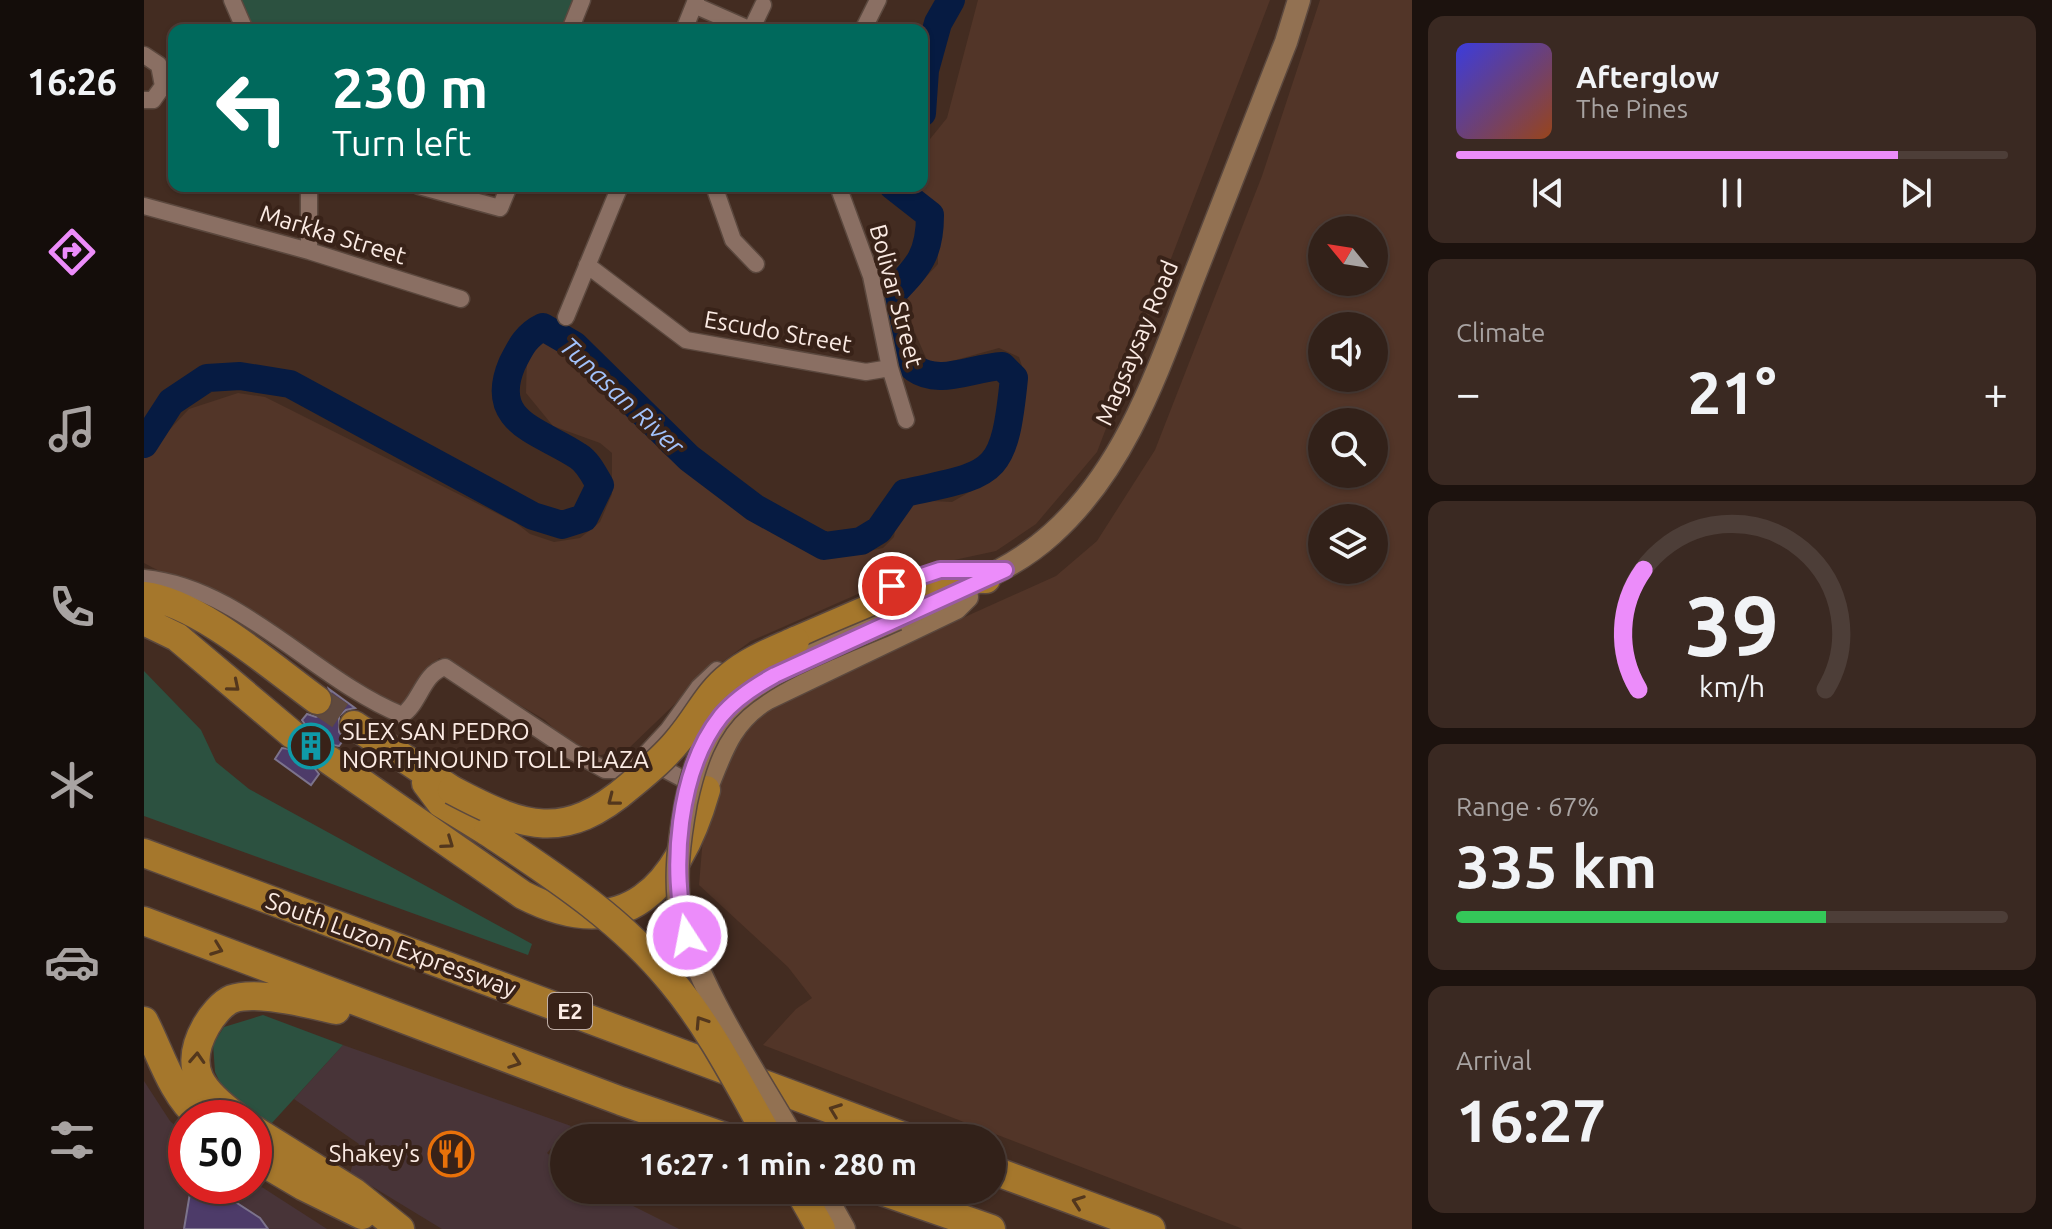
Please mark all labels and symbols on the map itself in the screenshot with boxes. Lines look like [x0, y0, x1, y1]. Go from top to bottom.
street label: Markka Street [257, 199, 410, 270]
north arrow [1308, 216, 1388, 296]
street label: Bolivar Street [864, 221, 929, 371]
street label: Magsaysay Road [1090, 256, 1183, 429]
street label: Escudo Street [702, 305, 855, 358]
water label: Tunasan River [554, 331, 691, 461]
pin [858, 552, 926, 620]
one-way arrow [225, 676, 240, 691]
place label: SLEX SAN PEDRO NORTHNOUND TOLL PLAZA [342, 718, 649, 773]
building icon: SLEX SAN PEDRO NORTHNOUND TOLL PLAZA [287, 722, 335, 770]
one-way arrow [607, 791, 622, 805]
one-way arrow [439, 833, 453, 848]
street label: South Luzon Expressway [262, 887, 520, 1003]
position arrow [645, 894, 729, 978]
one-way arrow [209, 939, 223, 956]
road number: E2 [548, 993, 592, 1029]
one-way arrow [696, 1016, 711, 1031]
one-way arrow [188, 1051, 205, 1064]
one-way arrow [507, 1052, 521, 1068]
speed limit sign: 50 [168, 1100, 272, 1204]
one-way arrow [829, 1103, 843, 1120]
restaurant icon: Shakey's [427, 1130, 475, 1178]
place label: Shakey's [329, 1140, 420, 1167]
one-way arrow [1071, 1195, 1085, 1212]

